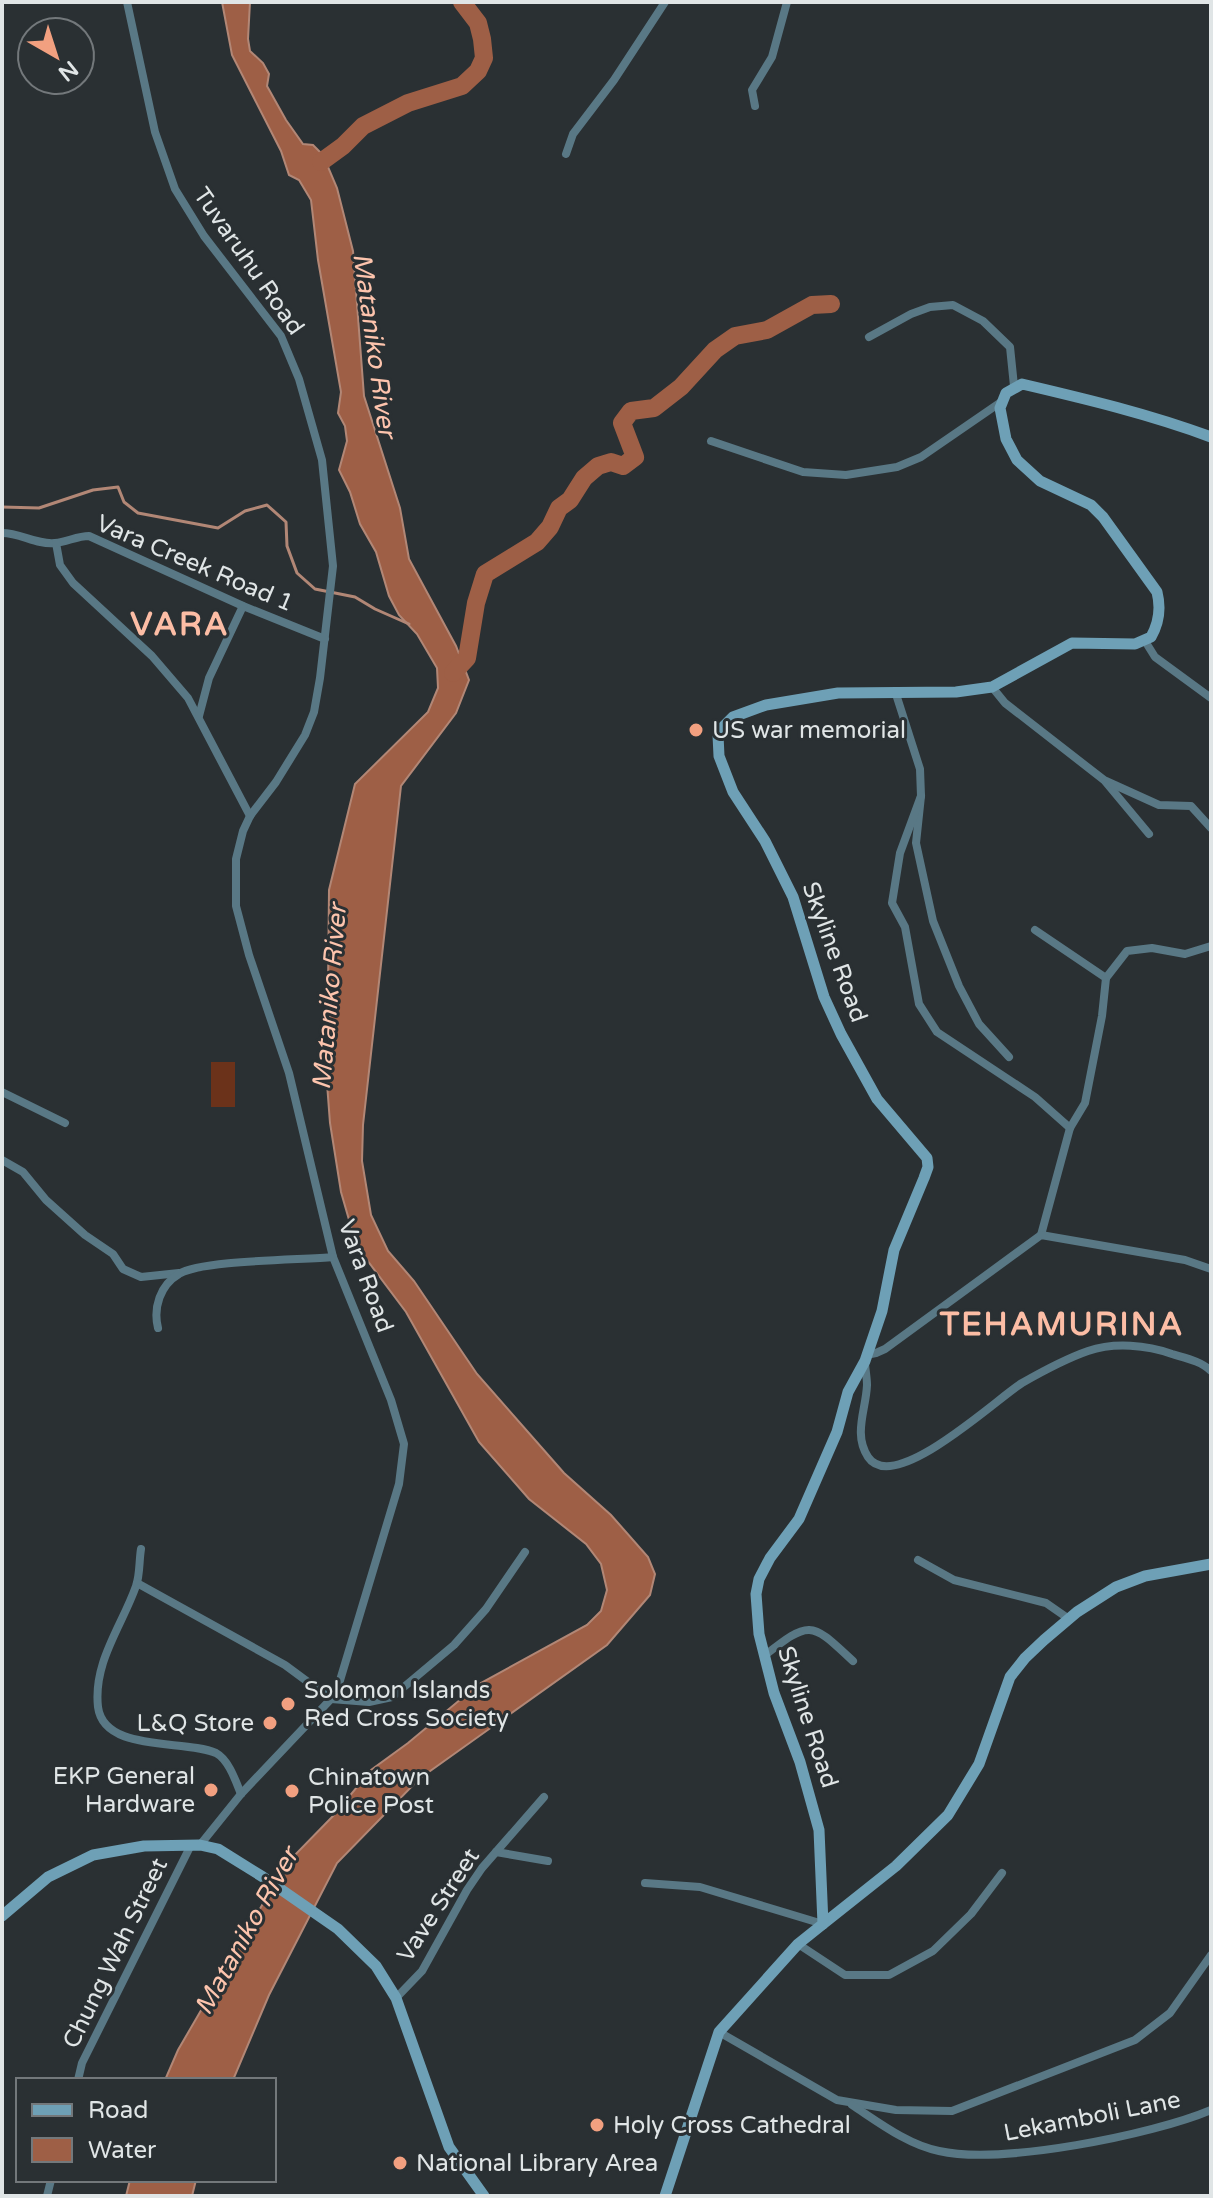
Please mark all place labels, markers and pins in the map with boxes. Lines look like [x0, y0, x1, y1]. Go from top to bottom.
place label: US war memorial [712, 716, 906, 745]
marker: US war memorial [687, 721, 705, 739]
place label: Solomon Islands Red Cross Society [304, 1676, 509, 1733]
marker: Solomon Islands Red Cross Society [279, 1695, 297, 1713]
place label: L&Q Store [137, 1709, 254, 1738]
marker: L&Q Store [261, 1714, 279, 1732]
place label: EKP General Hardware [53, 1762, 195, 1819]
place label: Chinatown Police Post [308, 1763, 434, 1820]
marker: EKP General Hardware [202, 1781, 220, 1799]
marker: Chinatown Police Post [283, 1782, 301, 1800]
place label: Holy Cross Cathedral [613, 2111, 851, 2140]
marker: Holy Cross Cathedral [588, 2116, 606, 2134]
place label: National Library Area [416, 2149, 658, 2178]
marker: National Library Area [391, 2154, 409, 2172]

